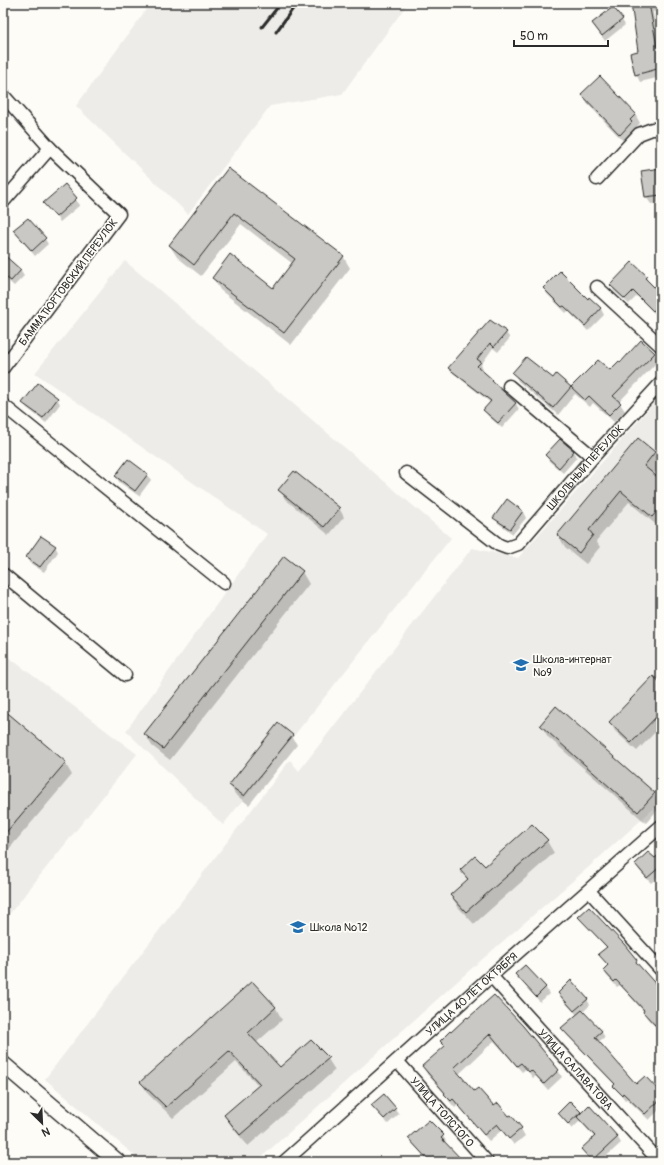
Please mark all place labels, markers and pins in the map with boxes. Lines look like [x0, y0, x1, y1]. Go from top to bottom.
place label: Школа-интернат №9 [533, 653, 612, 679]
school or university icon: Школа-интернат №9 [512, 656, 530, 674]
school or university icon: Школа №12 [289, 918, 307, 936]
place label: Школа №12 [310, 921, 368, 934]

